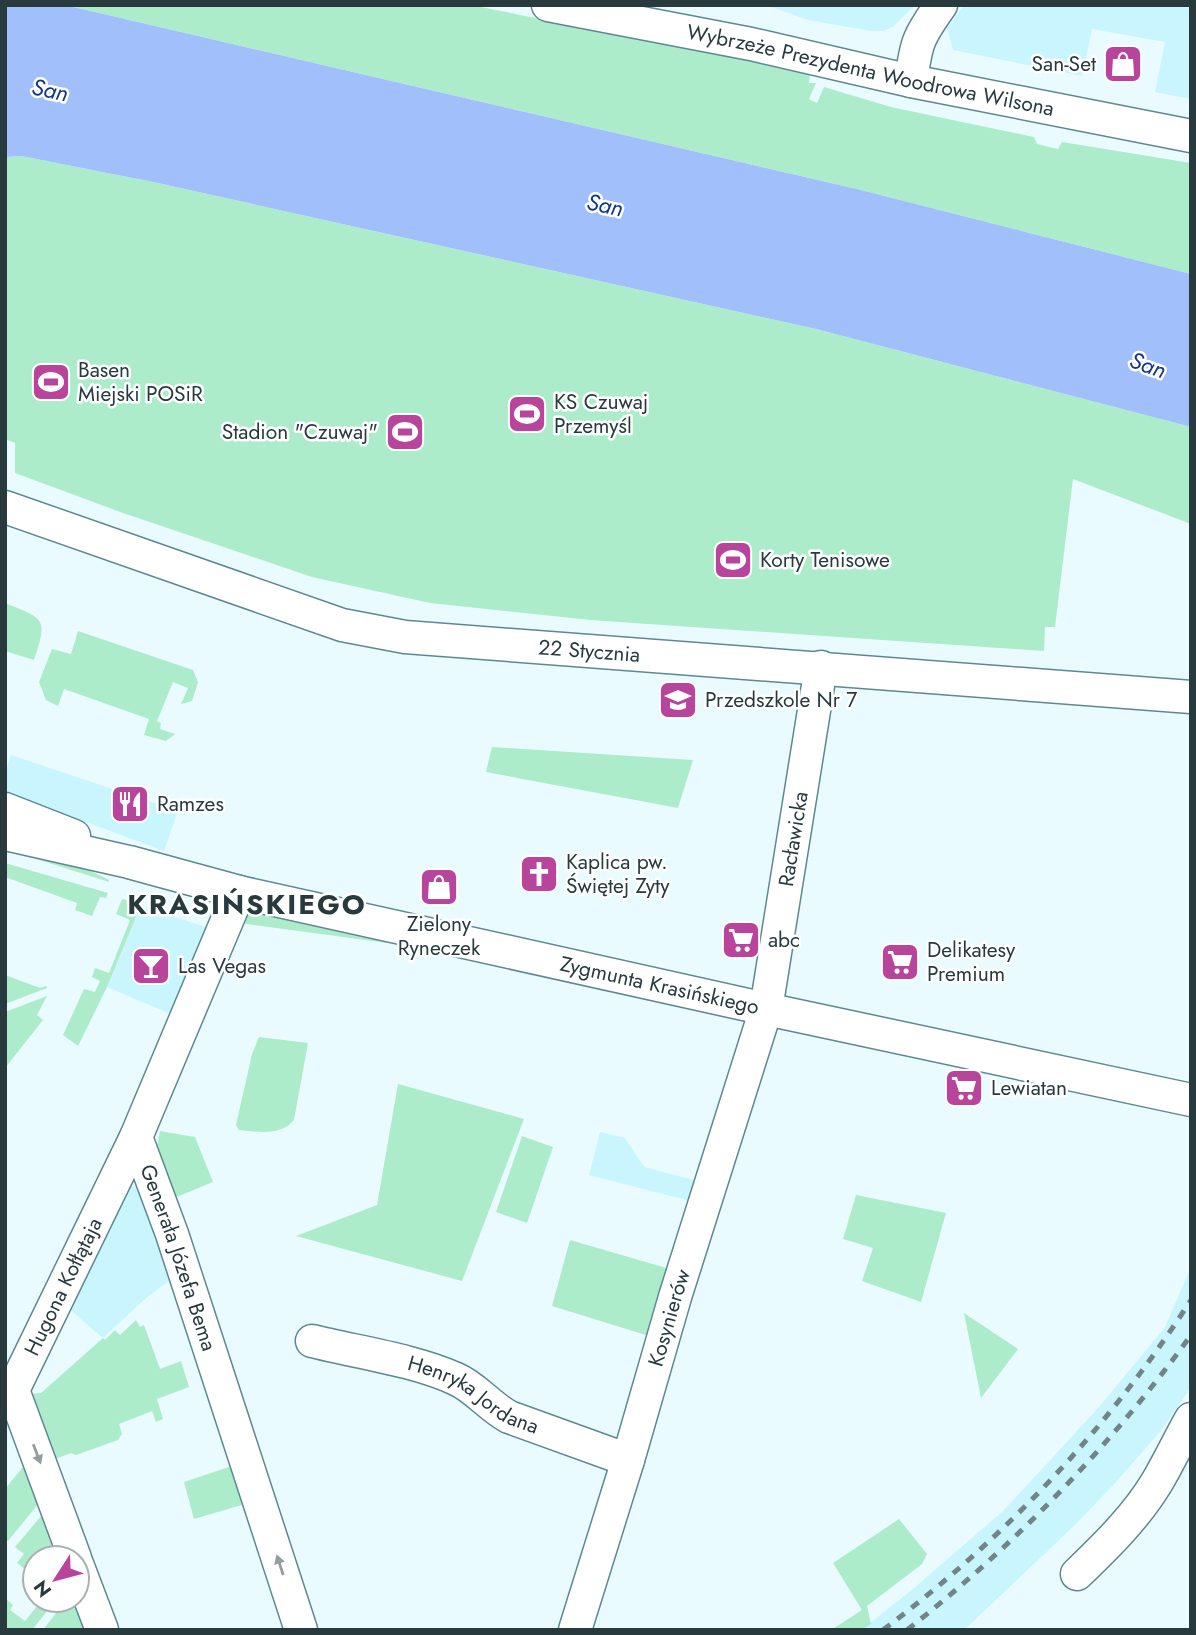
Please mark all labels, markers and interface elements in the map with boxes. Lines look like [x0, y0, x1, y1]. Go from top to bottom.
street label: Wybrzeże Prezydenta Woodrowa Wilsona [684, 17, 1057, 124]
shop icon: San-Set [1102, 43, 1144, 85]
place label: San-Set [1032, 49, 1096, 79]
water label: San [29, 70, 71, 110]
water label: San [584, 185, 626, 225]
water label: San [1125, 343, 1171, 387]
place label: Basen Miejski POSiR [78, 355, 203, 409]
sports icon: Basen Miejski POSiR [30, 361, 72, 403]
place label: KS Czuwaj Przemyśl [554, 387, 648, 441]
sports icon: KS Czuwaj Przemyśl [506, 393, 548, 435]
sports icon: Stadion "Czuwaj" [384, 411, 426, 453]
place label: Stadion "Czuwaj" [222, 417, 378, 447]
sports icon: Korty Tenisowe [712, 539, 754, 581]
place label: Korty Tenisowe [760, 545, 890, 575]
street label: 22 Stycznia [537, 632, 641, 670]
school or university icon: Przedszkole Nr 7 [657, 679, 699, 721]
place label: Przedszkole Nr 7 [705, 685, 857, 715]
restaurant icon: Ramzes [109, 783, 151, 825]
place label: Ramzes [157, 789, 224, 819]
street label: Racławicka [771, 789, 816, 889]
place label: Kaplica pw. Świętej Zyty [566, 847, 670, 901]
church icon: Kaplica pw. Świętej Zyty [518, 853, 560, 895]
shop icon: Zielony Ryneczek [418, 866, 460, 908]
district label: KRASIŃSKIEGO [127, 884, 367, 925]
place label: Zielony Ryneczek [398, 909, 481, 963]
supermarket icon: abc [720, 919, 762, 961]
place label: abc [768, 925, 800, 955]
place label: Delikatesy Premium [927, 935, 1016, 989]
supermarket icon: Delikatesy Premium [879, 941, 921, 983]
bar icon: Las Vegas [130, 945, 172, 987]
street label: Zygmunta Krasińskiego [557, 949, 762, 1022]
place label: Las Vegas [178, 951, 266, 981]
supermarket icon: Lewiatan [943, 1067, 985, 1109]
place label: Lewiatan [991, 1073, 1067, 1103]
street label: Generała Józefa Bema [132, 1160, 224, 1355]
street label: Hugona Kołłątaja [17, 1213, 110, 1361]
street label: Kosynierów [641, 1265, 698, 1370]
street label: Henryka Jordana [404, 1348, 543, 1442]
one-way arrow [32, 1444, 43, 1465]
north arrow [21, 1544, 91, 1614]
one-way arrow [275, 1554, 285, 1575]
text: N [27, 1575, 58, 1603]

